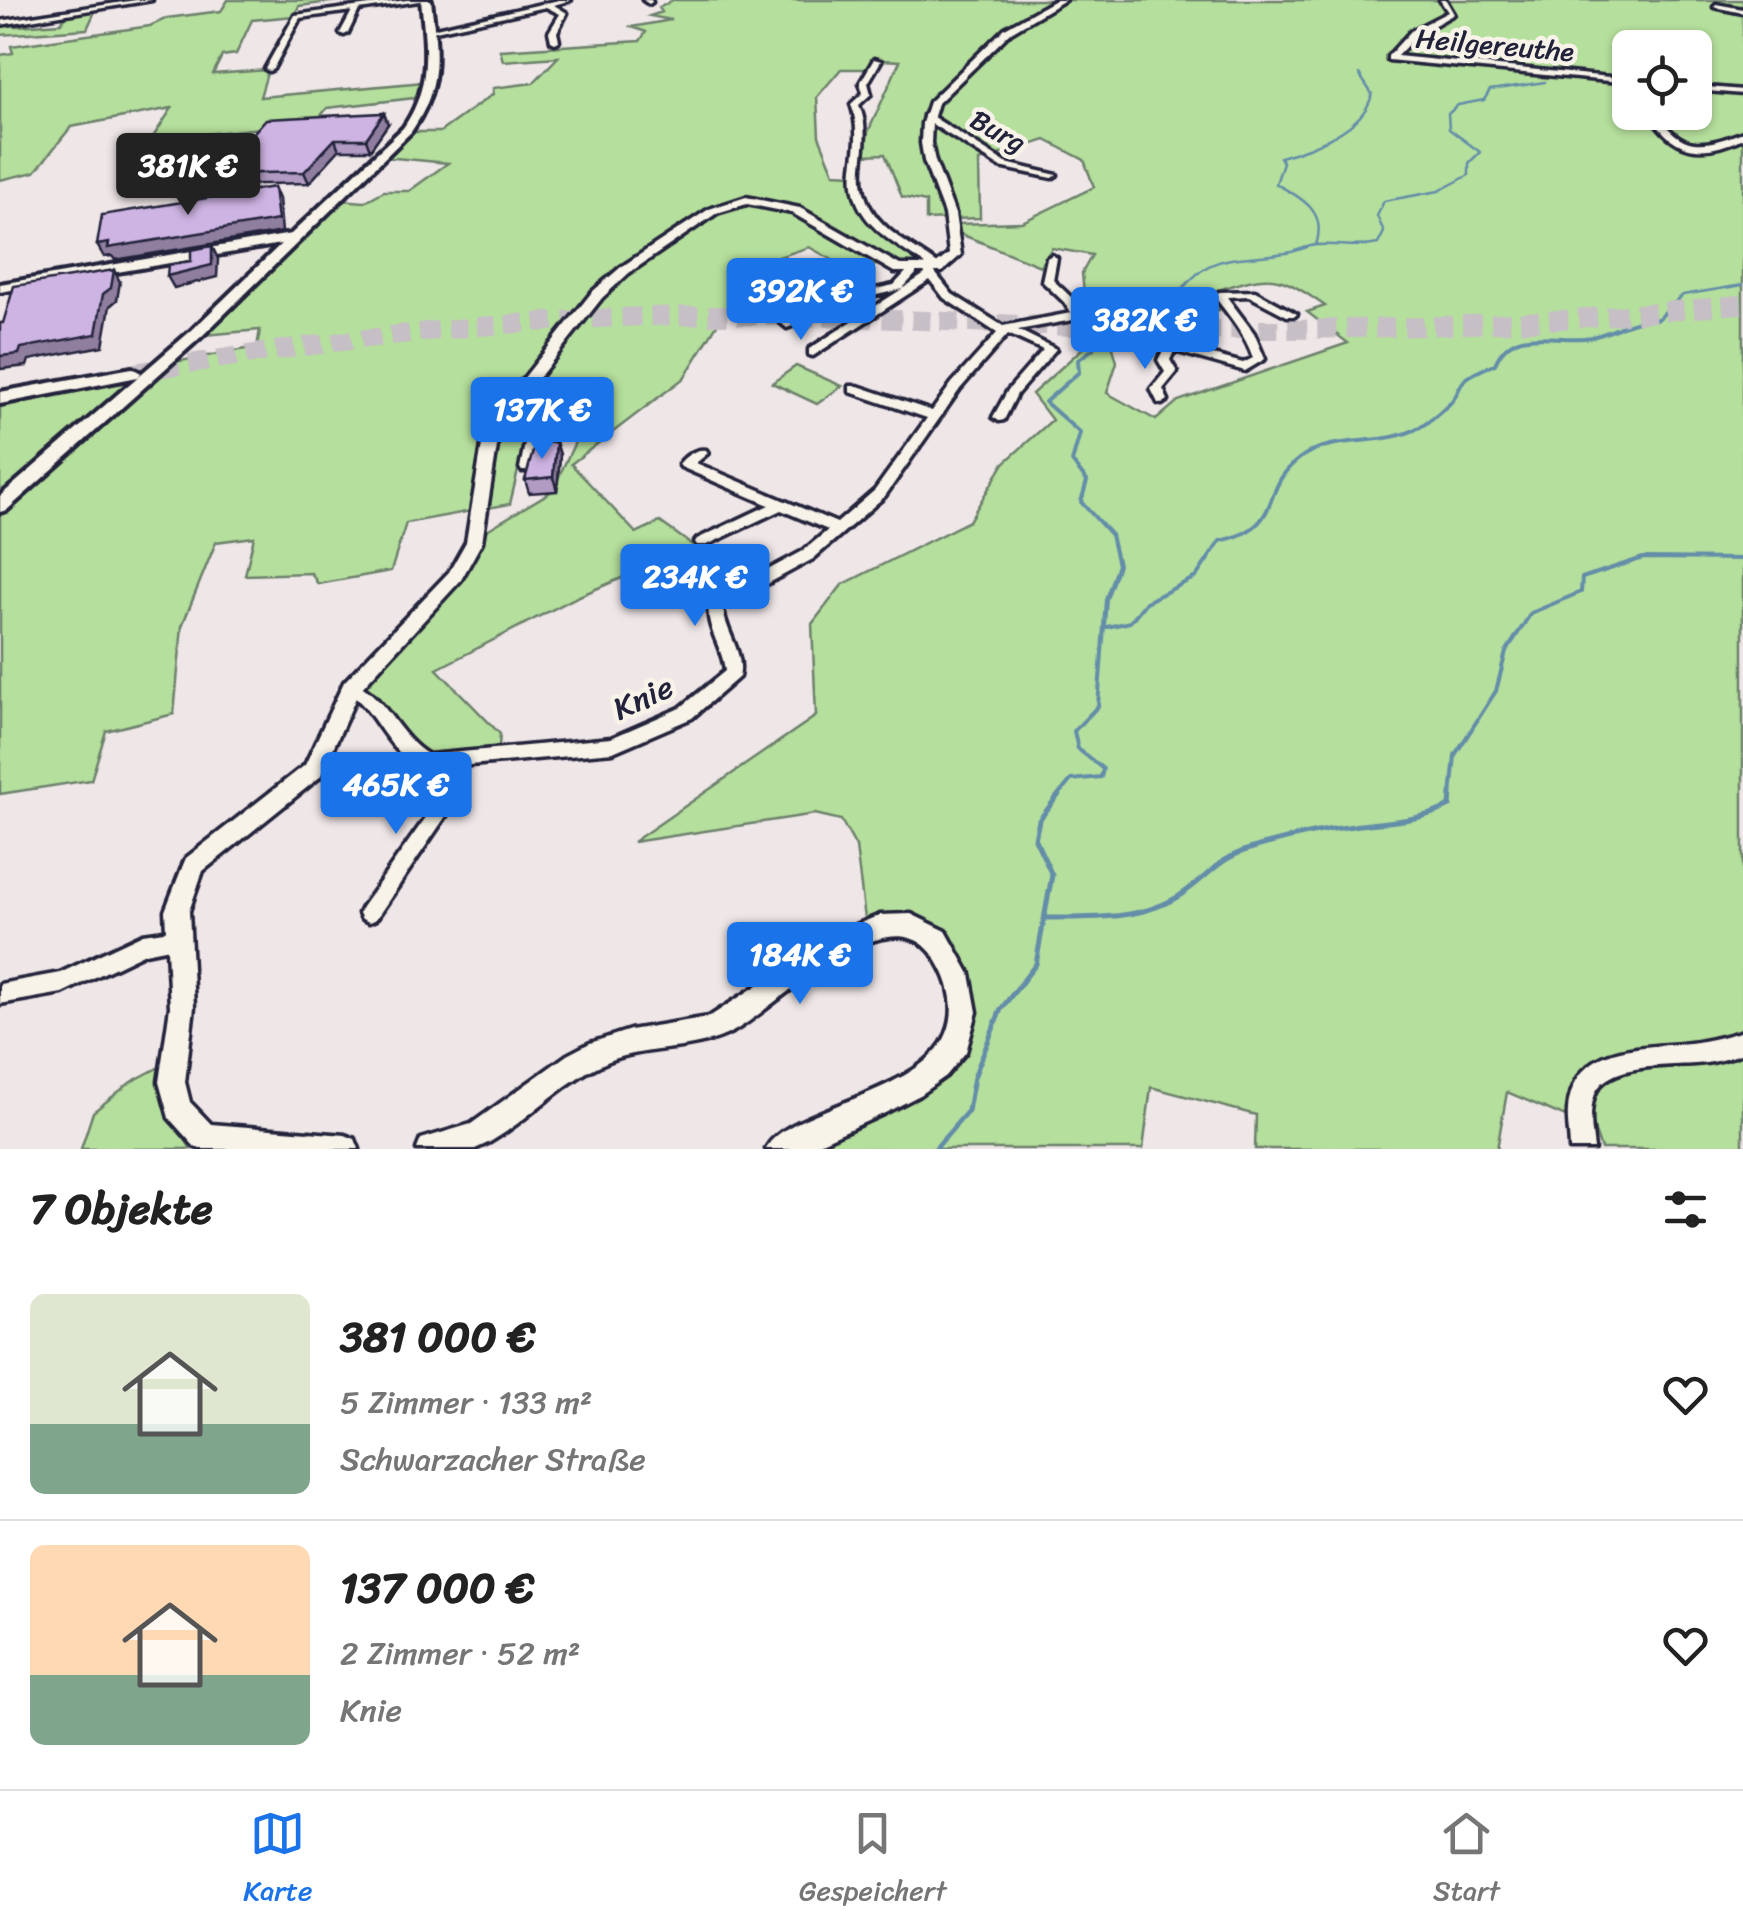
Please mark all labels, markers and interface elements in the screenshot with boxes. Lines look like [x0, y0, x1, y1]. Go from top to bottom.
street label: Heilgereuthe [1414, 14, 1576, 76]
map controls [1612, 30, 1712, 130]
button: locate [1612, 30, 1712, 130]
street label: Burg [961, 95, 1035, 167]
pin: 381K € [107, 133, 269, 218]
text: 381K € [138, 137, 238, 194]
pin: 392K € [720, 258, 882, 343]
text: 392K € [749, 262, 853, 319]
pin: 382K € [1064, 287, 1226, 372]
text: 382K € [1093, 291, 1197, 348]
pin: 137K € [461, 377, 623, 462]
text: 137K € [493, 381, 591, 438]
pin: 234K € [614, 544, 776, 629]
text: 234K € [642, 548, 748, 605]
street label: Knie [603, 659, 683, 737]
pin: 465K € [315, 752, 477, 837]
text: 465K € [343, 756, 449, 813]
pin: 184K € [719, 922, 881, 1007]
text: 184K € [749, 926, 851, 983]
text: 7 Objekte [30, 1172, 213, 1246]
icon: filters [1658, 1182, 1713, 1237]
text: 381 000 € [340, 1300, 536, 1374]
icon: home [110, 1334, 230, 1454]
icon: heart [1658, 1367, 1713, 1422]
text: 5 Zimmer · 133 m² [340, 1374, 592, 1431]
text: Schwarzacher Straße [340, 1431, 646, 1488]
text: 137 000 € [340, 1551, 534, 1625]
icon: home [110, 1585, 230, 1705]
icon: heart [1658, 1618, 1713, 1673]
text: 2 Zimmer · 52 m² [340, 1625, 580, 1682]
text: Knie [340, 1682, 402, 1739]
tab: Karte [243, 1806, 312, 1915]
tab: Gespeichert [799, 1806, 946, 1915]
tab: Start [1433, 1806, 1500, 1915]

